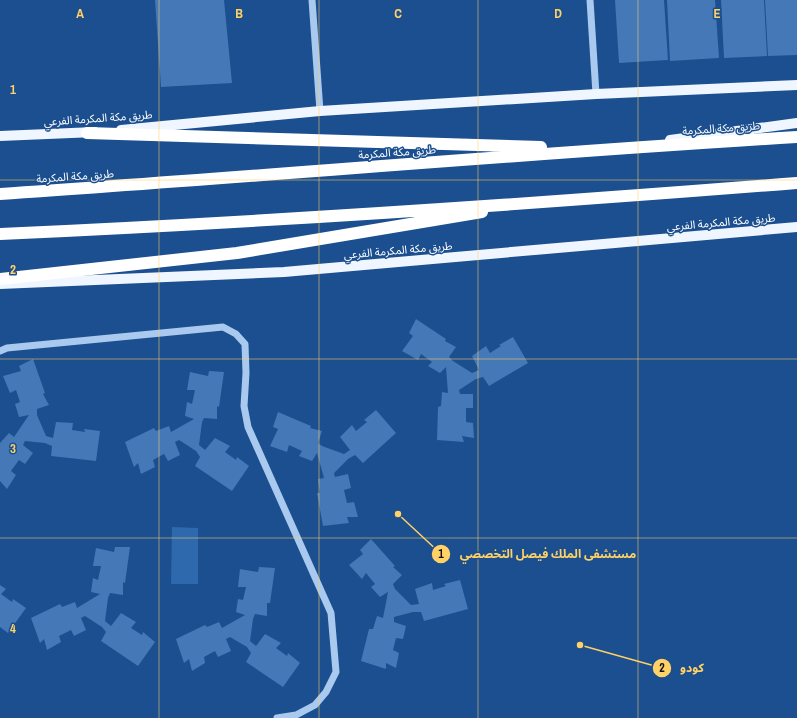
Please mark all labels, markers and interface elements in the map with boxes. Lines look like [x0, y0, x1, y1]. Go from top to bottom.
text: A [76, 5, 84, 22]
text: B [235, 5, 243, 22]
text: C [394, 5, 402, 22]
text: D [554, 5, 562, 22]
text: E [713, 5, 721, 22]
text: 1 [10, 81, 16, 98]
street label: طريق مكة المكرمة الفرعي [43, 107, 153, 131]
street label: طريق مكة المكرمة [682, 118, 760, 138]
street label: طريق مكة المكرمة [358, 142, 436, 162]
street label: طريق مكة المكرمة [36, 166, 114, 186]
street label: طريق مكة المكرمة الفرعي [666, 210, 776, 236]
street label: طريق مكة المكرمة الفرعي [343, 238, 453, 264]
text: 2 [10, 261, 16, 278]
text: 3 [10, 440, 16, 457]
callout: مستشفى الملك فيصل التخصصي [431, 542, 644, 566]
text: 1 [438, 546, 444, 562]
text: مستشفى الملك فيصل التخصصي [460, 546, 636, 564]
text: 4 [10, 620, 16, 637]
callout: كودو [652, 656, 712, 680]
text: 2 [659, 660, 665, 676]
text: كودو [680, 660, 705, 676]

